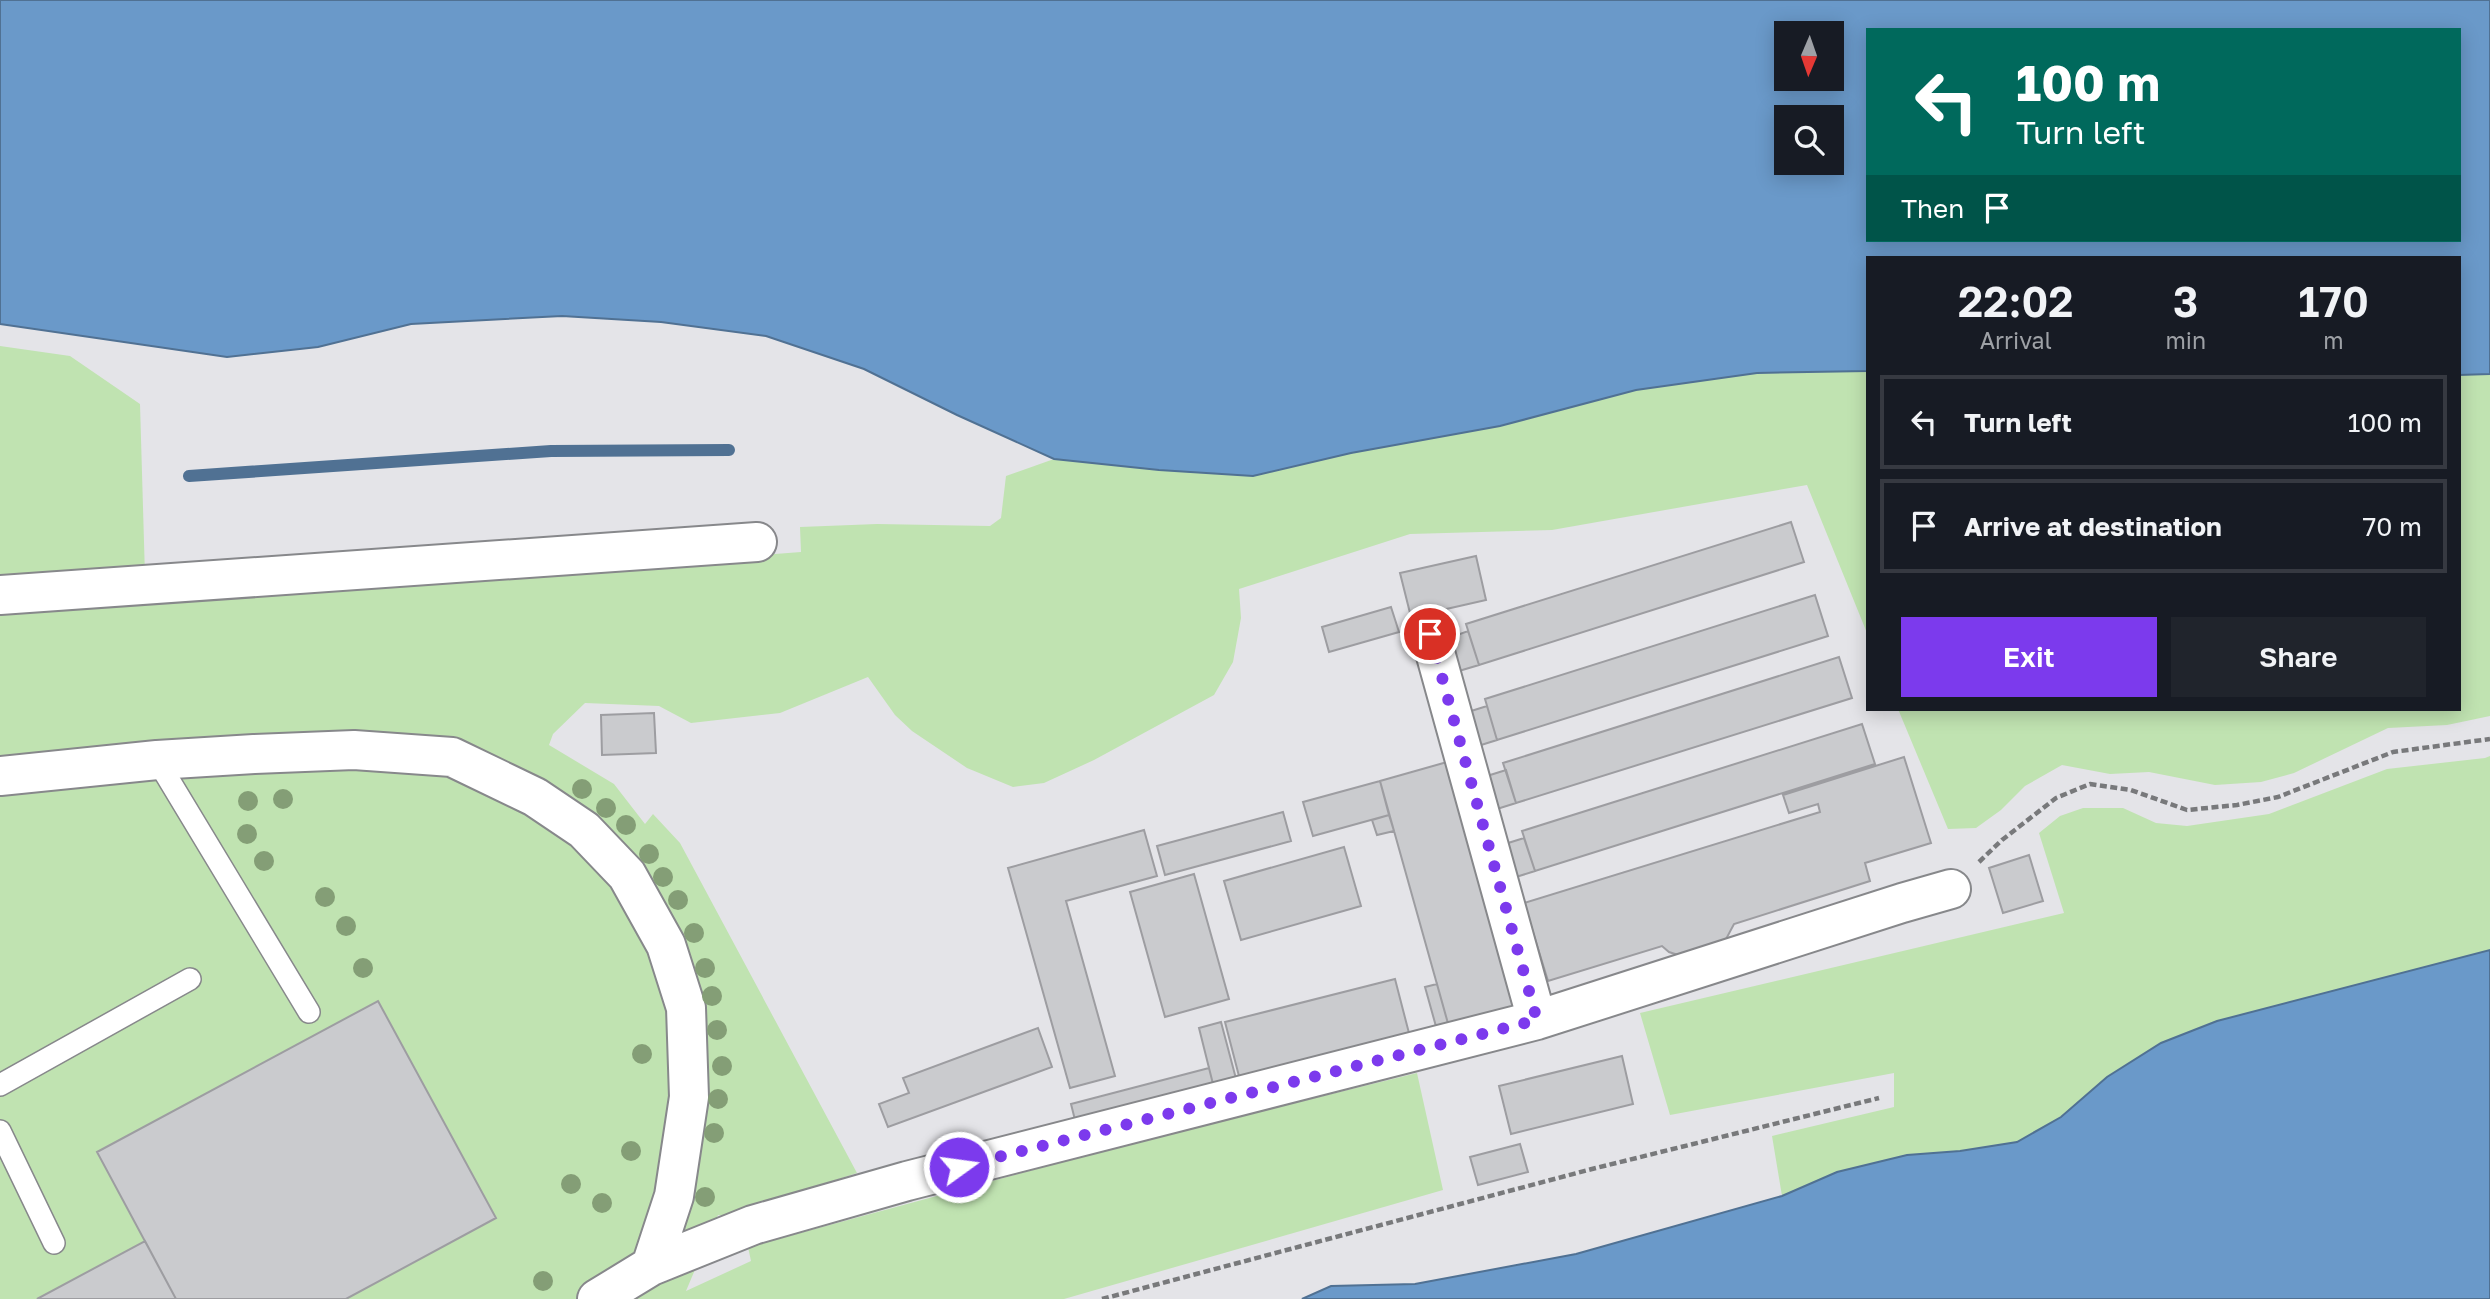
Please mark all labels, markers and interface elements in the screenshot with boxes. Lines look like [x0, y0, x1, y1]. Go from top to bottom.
north arrow [1774, 21, 1844, 91]
map controls [1774, 21, 1844, 175]
text: 100 m [2016, 53, 2160, 112]
icon: left [1901, 56, 1992, 147]
button: search [1774, 105, 1844, 175]
text: Turn left [2016, 113, 2145, 151]
icon: arrive [1978, 189, 2016, 227]
text: Then [1901, 193, 1964, 224]
text: 22:02 [1958, 276, 2073, 326]
text: 3 [2173, 276, 2198, 326]
text: 170 [2298, 276, 2369, 326]
text: Arrival [1980, 326, 2052, 354]
text: min [2165, 326, 2206, 354]
text: m [2323, 326, 2344, 354]
icon: left [1905, 403, 1943, 441]
text: Turn left [1964, 407, 2072, 438]
text: 100 m [2348, 407, 2422, 438]
icon: arrive [1905, 507, 1943, 545]
text: Arrive at destination [1964, 511, 2222, 542]
text: 70 m [2363, 511, 2422, 542]
pin [1400, 604, 1460, 664]
icon: arrive [1411, 615, 1449, 653]
button: Exit [1901, 617, 2157, 697]
button: Share [2171, 617, 2426, 697]
position arrow [922, 1130, 996, 1204]

